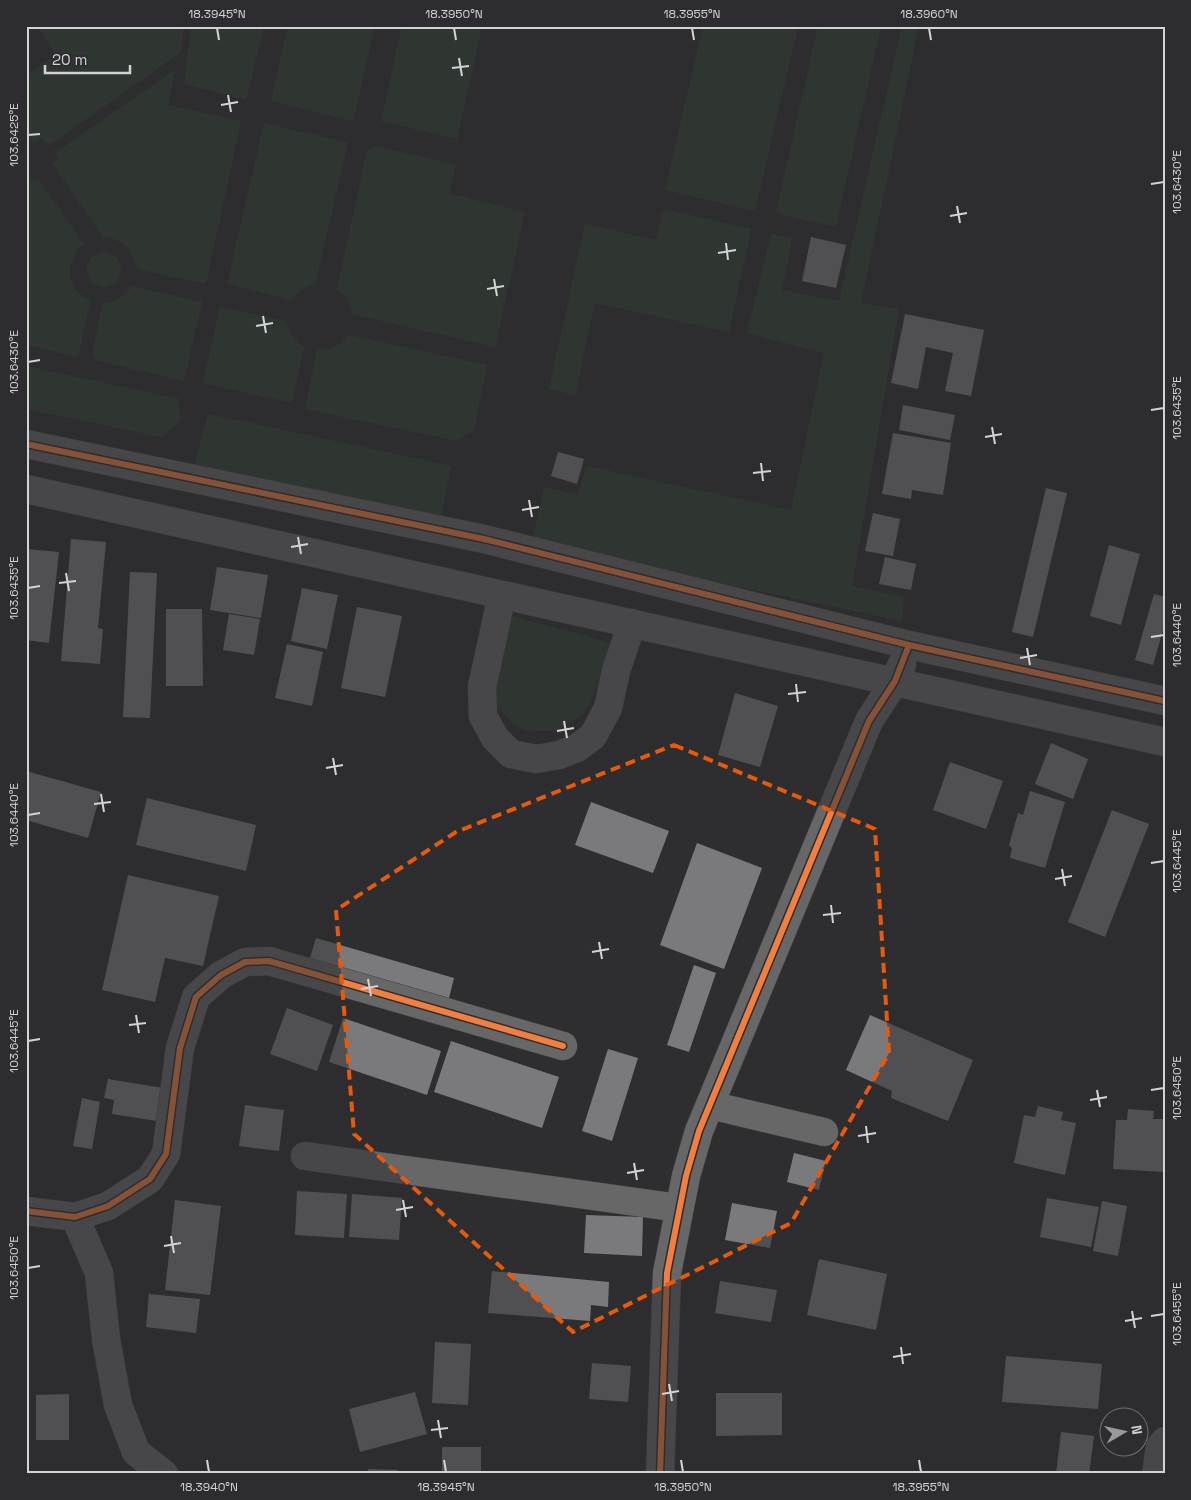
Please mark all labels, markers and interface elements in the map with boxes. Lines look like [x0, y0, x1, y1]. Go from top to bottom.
text: 18.3945°N [188, 6, 246, 22]
text: 18.3950°N [425, 6, 483, 22]
text: 18.3955°N [663, 6, 721, 22]
text: 18.3960°N [900, 6, 958, 22]
scale bar [45, 42, 130, 74]
text: 20 m [52, 50, 87, 69]
text: 103.6425°E [6, 103, 22, 167]
text: 103.6430°E [1169, 150, 1185, 214]
text: 103.6430°E [6, 330, 22, 394]
text: 103.6435°E [1169, 376, 1185, 440]
text: 103.6435°E [6, 556, 22, 620]
text: 103.6440°E [1169, 603, 1185, 667]
text: 103.6440°E [6, 783, 22, 847]
text: 103.6445°E [1169, 829, 1185, 893]
text: 103.6445°E [6, 1009, 22, 1073]
text: 103.6450°E [1169, 1056, 1185, 1120]
text: 103.6450°E [6, 1236, 22, 1300]
text: 103.6455°E [1169, 1282, 1185, 1346]
north arrow [1098, 1408, 1148, 1458]
text: N [1127, 1424, 1146, 1436]
text: 18.3940°N [180, 1479, 238, 1495]
text: 18.3945°N [417, 1479, 475, 1495]
text: 18.3950°N [654, 1479, 712, 1495]
text: 18.3955°N [892, 1479, 950, 1495]

